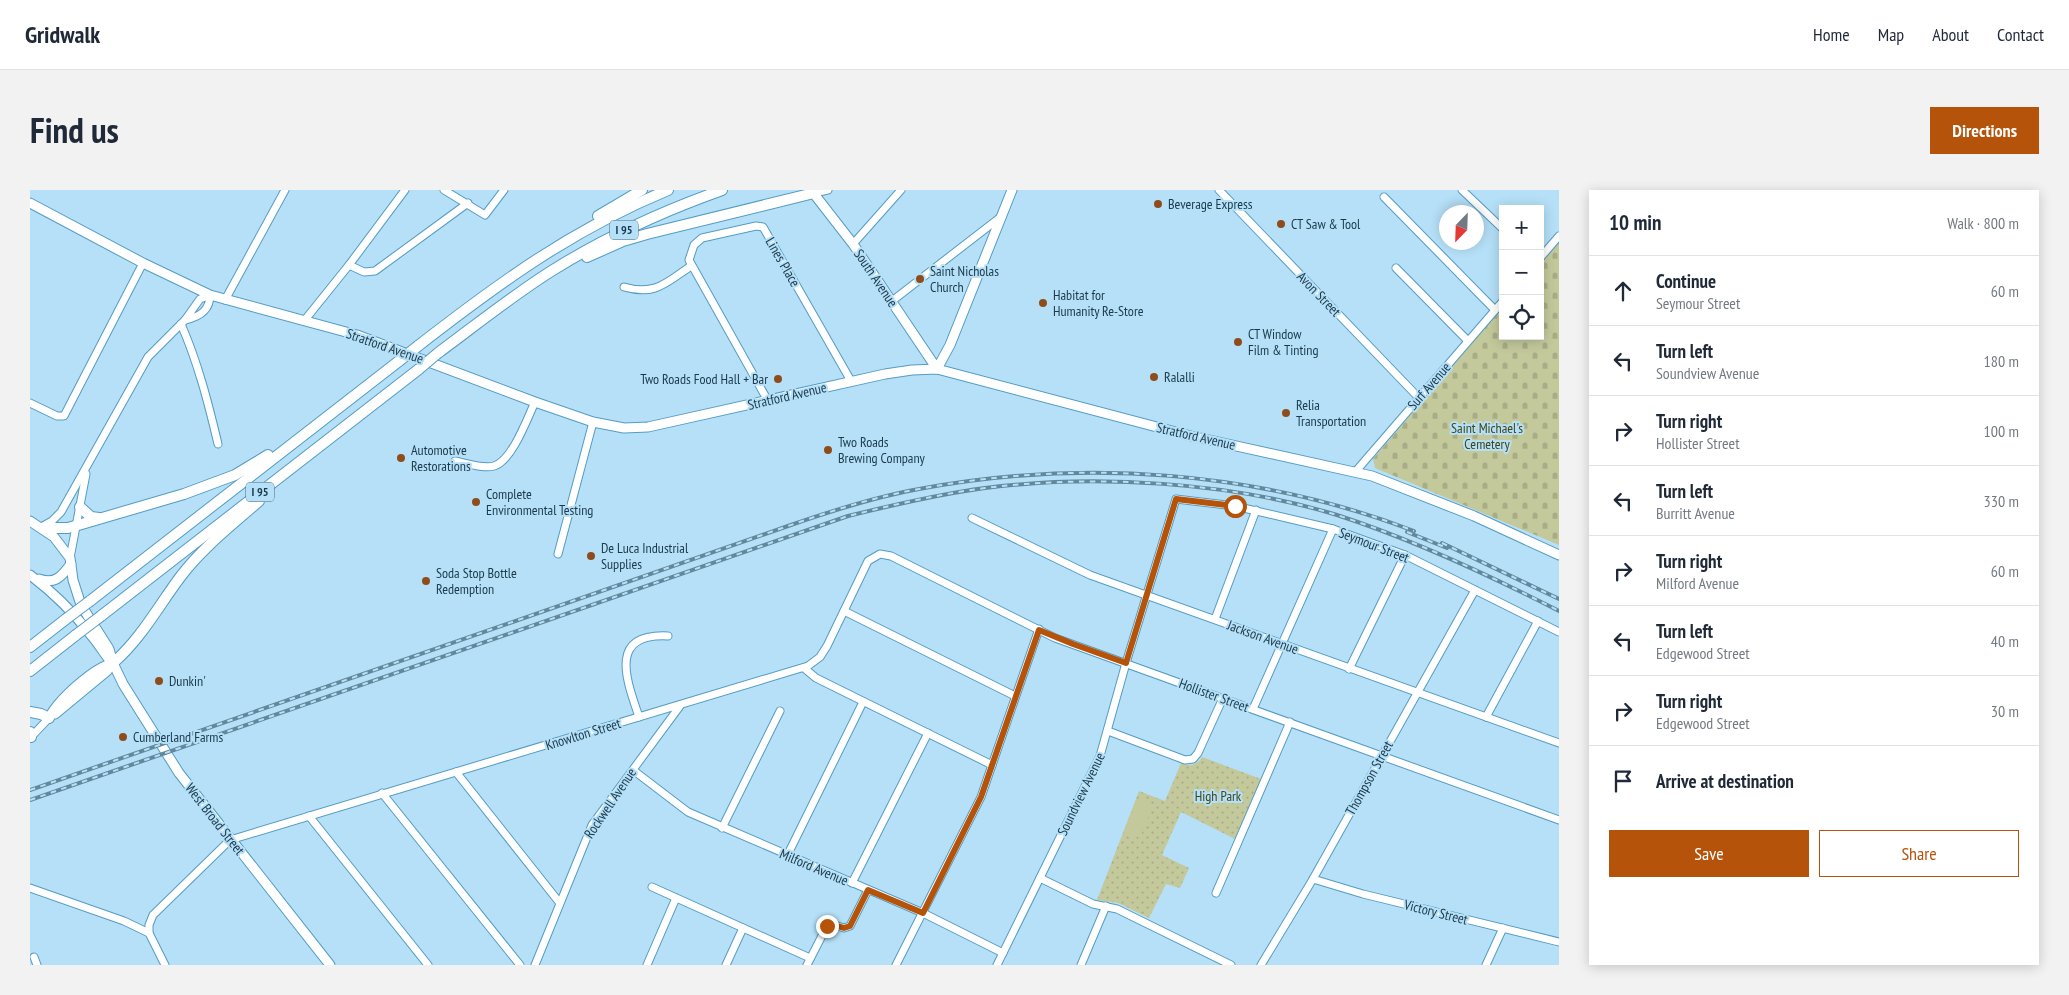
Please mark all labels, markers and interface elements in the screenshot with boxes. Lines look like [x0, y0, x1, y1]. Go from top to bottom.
text: Gridwalk [25, 19, 100, 50]
text: Home [1813, 23, 1850, 46]
text: Map [1878, 23, 1904, 46]
text: About [1932, 23, 1969, 46]
text: Contact [1997, 23, 2044, 46]
text: Find us [30, 107, 119, 153]
button: Directions [1930, 107, 2039, 154]
place label: Beverage Express [1168, 195, 1253, 213]
marker: Beverage Express [1152, 198, 1164, 210]
north arrow [1439, 205, 1484, 250]
map controls [1499, 205, 1544, 340]
button: + [1499, 205, 1544, 250]
text: 10 min [1609, 209, 1661, 236]
text: Walk · 800 m [1947, 213, 2019, 233]
place label: CT Saw & Tool [1291, 215, 1361, 233]
marker: CT Saw & Tool [1275, 218, 1287, 230]
road number: I 95 [610, 220, 638, 240]
street label: Lines Place [762, 234, 804, 290]
street label: South Avenue [850, 246, 902, 311]
button: − [1499, 250, 1544, 295]
place label: Saint Nicholas Church [930, 262, 999, 296]
street label: Avon Street [1293, 268, 1345, 320]
text: Continue [1656, 269, 1716, 293]
marker: Saint Nicholas Church [914, 273, 926, 285]
icon: ahead [1609, 277, 1637, 305]
text: 60 m [1991, 281, 2019, 301]
place label: Habitat for Humanity Re-Store [1053, 286, 1144, 320]
text: Seymour Street [1656, 293, 1740, 313]
button: locate [1499, 295, 1544, 340]
marker: Habitat for Humanity Re-Store [1037, 297, 1049, 309]
street label: Stratford Avenue [344, 324, 426, 368]
place label: CT Window Film & Tinting [1248, 325, 1318, 359]
marker: CT Window Film & Tinting [1232, 336, 1244, 348]
text: Turn left [1656, 339, 1713, 363]
icon: left [1609, 347, 1637, 375]
text: 180 m [1984, 351, 2019, 371]
street label: Surf Avenue [1403, 358, 1455, 414]
text: Soundview Avenue [1656, 363, 1759, 383]
place label: Ralalli [1164, 368, 1195, 386]
place label: Two Roads Food Hall + Bar [640, 370, 768, 388]
marker: Ralalli [1148, 371, 1160, 383]
marker: Two Roads Food Hall + Bar [772, 373, 784, 385]
street label: Stratford Avenue [746, 378, 828, 414]
place label: Relia Transportation [1296, 396, 1366, 430]
marker: Relia Transportation [1280, 407, 1292, 419]
text: Turn right [1656, 409, 1722, 433]
icon: right [1609, 417, 1637, 445]
street label: Stratford Avenue [1155, 418, 1237, 454]
park label: Saint Michael's Cemetery [1451, 419, 1523, 453]
text: 100 m [1984, 421, 2019, 441]
place label: Two Roads Brewing Company [838, 433, 926, 467]
text: Hollister Street [1656, 433, 1740, 453]
place label: Automotive Restorations [411, 441, 471, 475]
marker: Two Roads Brewing Company [822, 444, 834, 456]
marker: Automotive Restorations [395, 452, 407, 464]
text: Turn left [1656, 479, 1713, 503]
road number: I 95 [246, 482, 274, 502]
place label: Complete Environmental Testing [486, 485, 593, 519]
icon: left [1609, 487, 1637, 515]
text: 330 m [1984, 491, 2019, 511]
route start [1224, 495, 1247, 518]
marker: Complete Environmental Testing [470, 496, 482, 508]
text: Burritt Avenue [1656, 503, 1735, 523]
street label: Seymour Street [1336, 523, 1412, 567]
place label: De Luca Industrial Supplies [601, 539, 689, 573]
text: Turn right [1656, 549, 1722, 573]
marker: De Luca Industrial Supplies [585, 550, 597, 562]
icon: right [1609, 557, 1637, 585]
text: 60 m [1991, 561, 2019, 581]
place label: Soda Stop Bottle Redemption [436, 564, 517, 598]
text: Milford Avenue [1656, 573, 1739, 593]
marker: Soda Stop Bottle Redemption [420, 575, 432, 587]
street label: Jackson Avenue [1224, 615, 1301, 658]
text: Turn left [1656, 619, 1713, 643]
icon: left [1609, 627, 1637, 655]
text: 40 m [1991, 631, 2019, 651]
text: Edgewood Street [1656, 643, 1750, 663]
place label: Dunkin' [169, 672, 206, 690]
street label: Hollister Street [1177, 674, 1252, 716]
marker: Dunkin' [153, 675, 165, 687]
text: Turn right [1656, 689, 1722, 713]
icon: right [1609, 697, 1637, 725]
text: 30 m [1991, 701, 2019, 721]
text: Edgewood Street [1656, 713, 1750, 733]
street label: Knowlton Street [543, 714, 623, 754]
place label: Cumberland Farms [133, 728, 223, 746]
marker: Cumberland Farms [117, 731, 129, 743]
street label: Thompson Street [1341, 737, 1397, 818]
street label: Soundview Avenue [1053, 749, 1109, 839]
street label: Rockwell Avenue [580, 764, 640, 842]
icon: arrive [1609, 767, 1637, 795]
text: Arrive at destination [1656, 769, 1794, 793]
street label: West Broad Street [181, 779, 249, 859]
park label: High Park [1195, 787, 1242, 805]
button: Save [1609, 830, 1809, 877]
button: Share [1819, 830, 2019, 877]
street label: Milford Avenue [777, 845, 851, 890]
street label: Victory Street [1401, 895, 1470, 929]
route end [816, 915, 839, 938]

